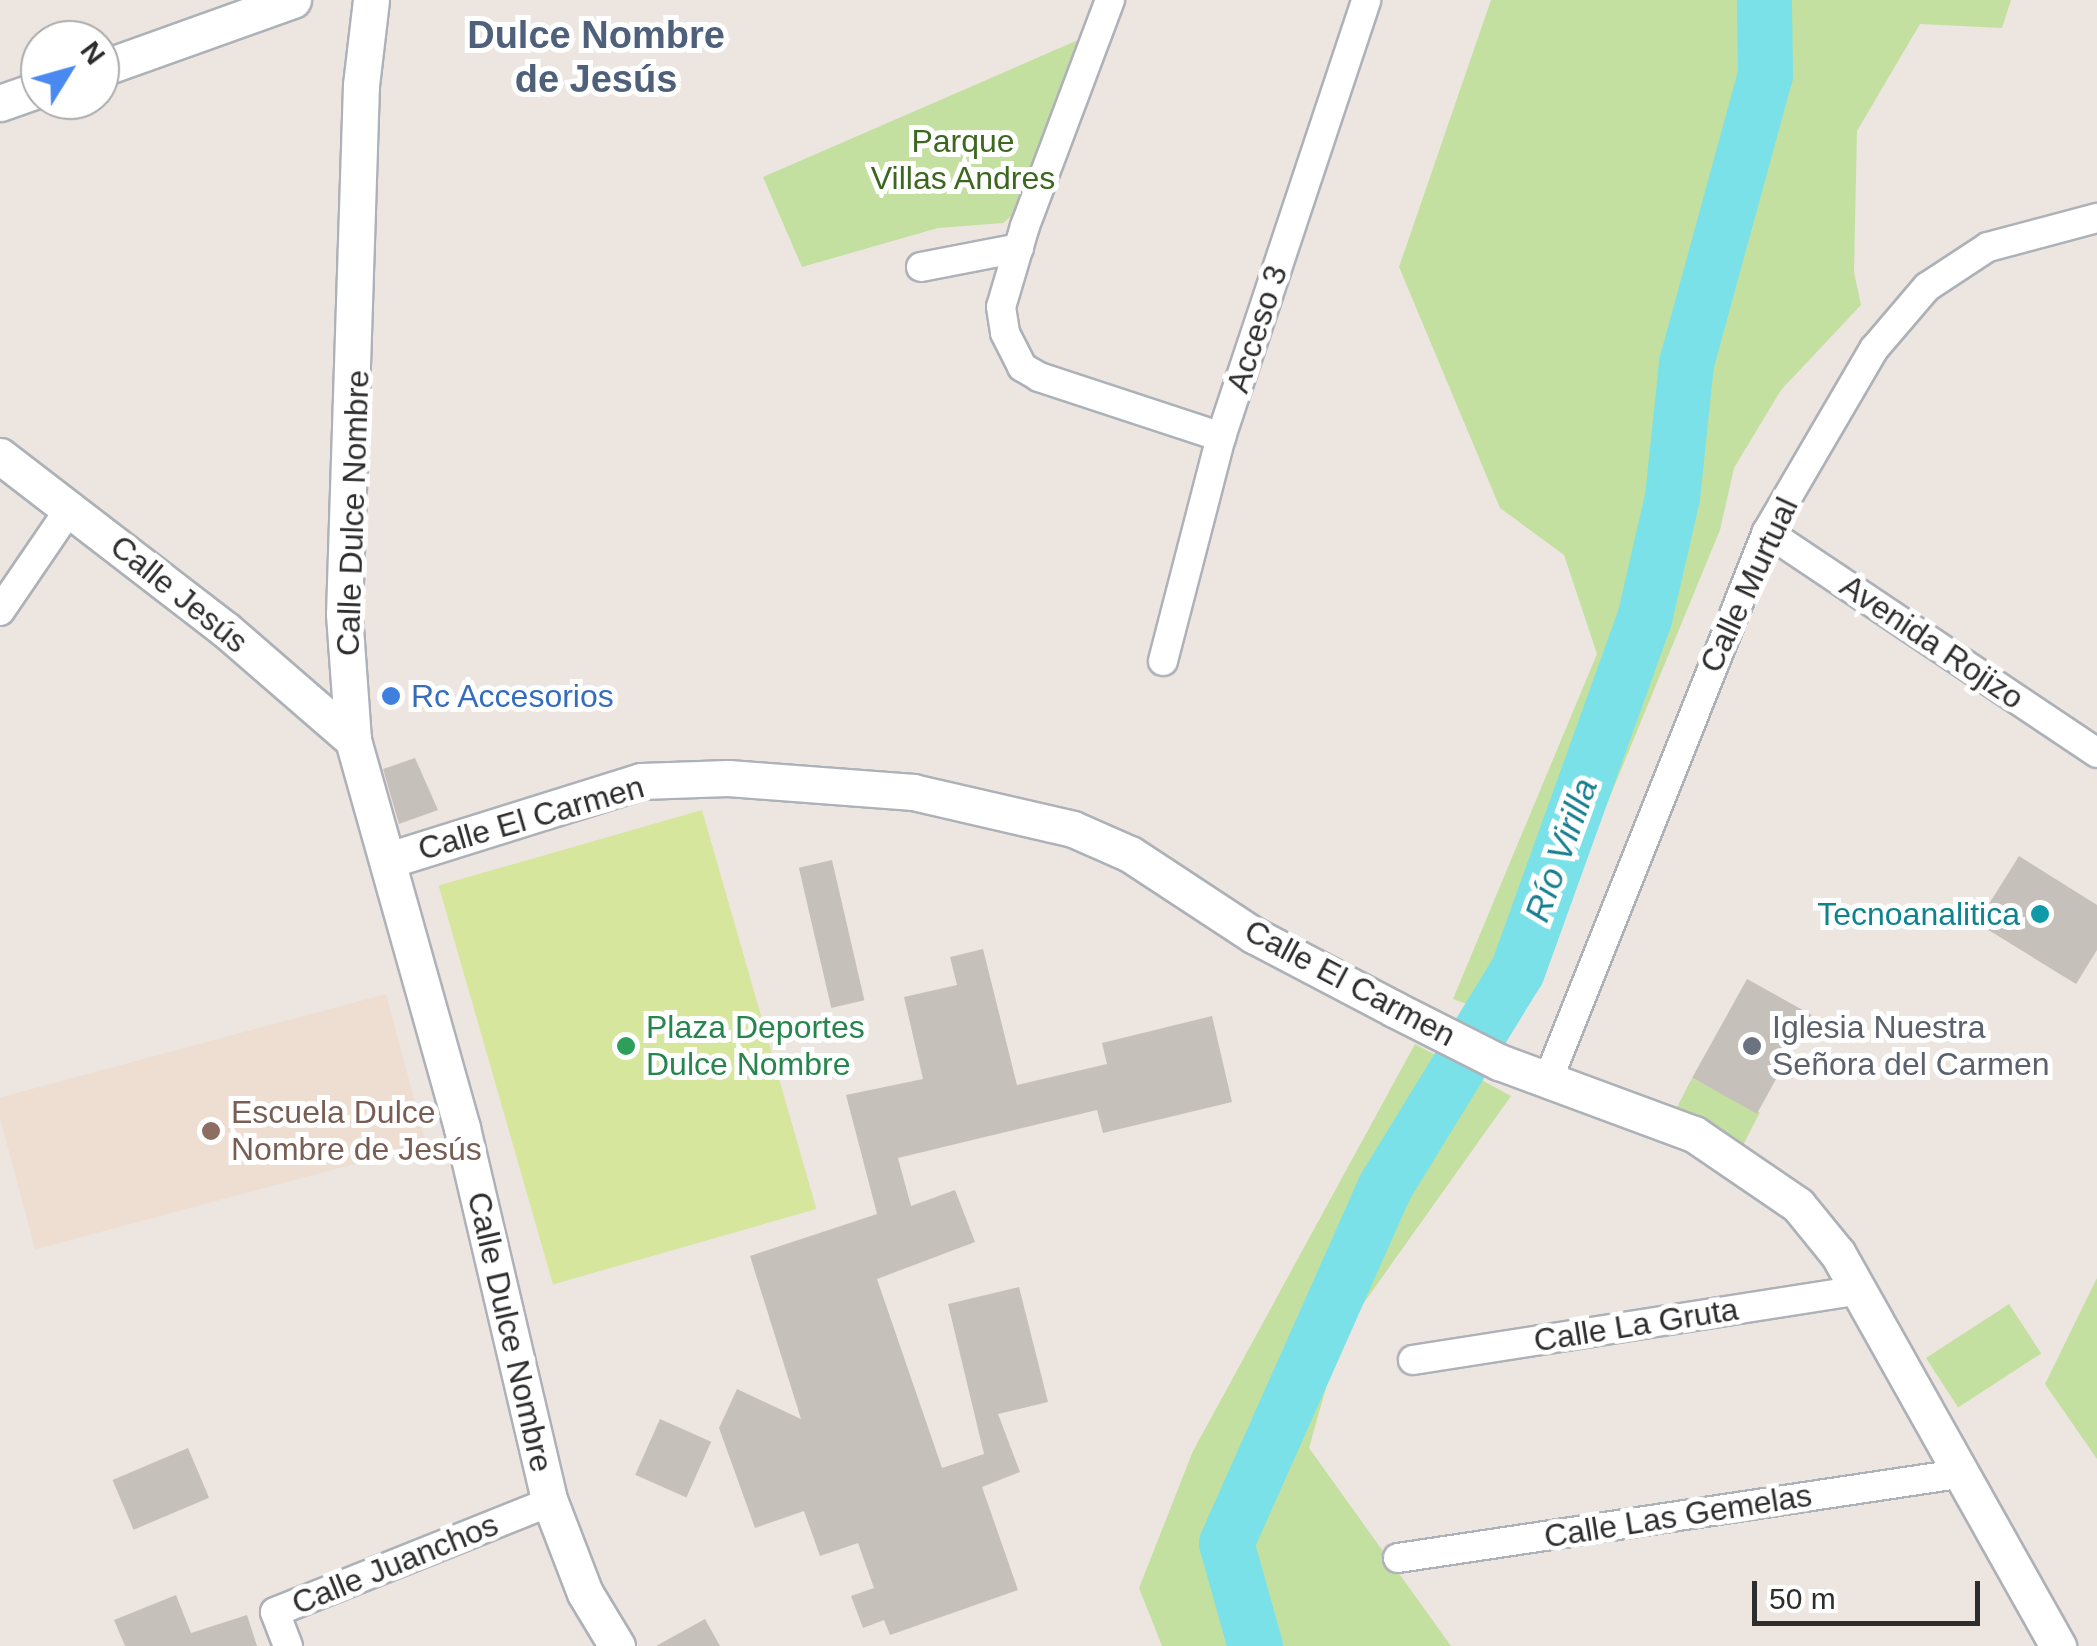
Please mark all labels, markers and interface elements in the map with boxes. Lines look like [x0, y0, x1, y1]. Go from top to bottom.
district label: Dulce Nombre de Jesús [467, 13, 725, 102]
north arrow [20, 20, 120, 120]
text: N [74, 35, 111, 70]
park label: Parque Villas Andres [870, 123, 1056, 198]
street label: Acceso 3 [1218, 260, 1296, 398]
street label: Calle Dulce Nombre [329, 369, 377, 657]
street label: Calle Murtual [1692, 491, 1806, 679]
street label: Calle Jesús [103, 527, 255, 661]
street label: Avenida Rojizo [1833, 567, 2031, 717]
place label: Rc Accesorios [411, 677, 616, 715]
marker: Rc Accesorios [380, 685, 402, 707]
street label: Calle El Carmen [414, 767, 648, 869]
water label: Río Virilla [1516, 773, 1606, 927]
place label: Tecnoanalitica [1817, 895, 2020, 933]
marker: Tecnoanalitica [2029, 903, 2051, 925]
street label: Calle El Carmen [1238, 911, 1462, 1055]
place label: Plaza Deportes Dulce Nombre [646, 1009, 865, 1084]
place label: Iglesia Nuestra Señora del Carmen [1772, 1009, 2049, 1084]
marker: Plaza Deportes Dulce Nombre [615, 1035, 637, 1057]
marker: Iglesia Nuestra Señora del Carmen [1741, 1035, 1763, 1057]
place label: Escuela Dulce Nombre de Jesús [231, 1094, 482, 1169]
marker: Escuela Dulce Nombre de Jesús [200, 1120, 222, 1142]
street label: Calle Dulce Nombre [459, 1188, 561, 1476]
street label: Calle La Gruta [1531, 1290, 1741, 1360]
street label: Calle Las Gemelas [1541, 1476, 1815, 1556]
street label: Calle Juanchos [286, 1505, 504, 1623]
scale bar [1757, 1561, 1984, 1623]
text: 50 m [1769, 1582, 1836, 1615]

